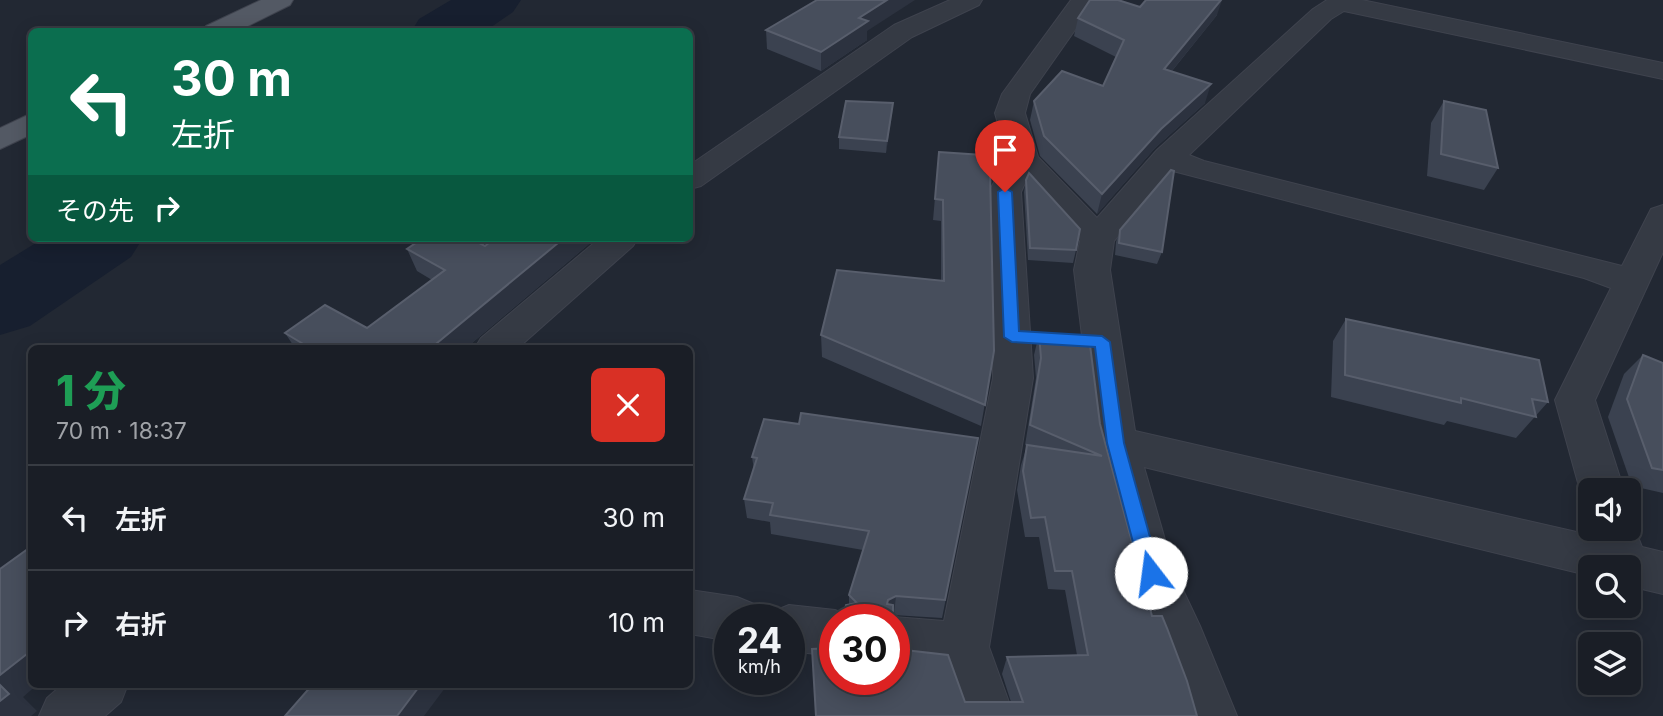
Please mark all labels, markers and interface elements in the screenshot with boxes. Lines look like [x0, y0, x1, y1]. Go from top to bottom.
text: 30 m [171, 49, 292, 108]
icon: left [56, 56, 147, 147]
text: 左折 [171, 115, 235, 154]
pin [975, 120, 1035, 192]
icon: arrive [986, 131, 1024, 169]
icon: right [148, 189, 186, 227]
text: その先 [56, 195, 134, 226]
text: 1 分 [56, 365, 126, 416]
button: close [591, 368, 665, 442]
text: 70 m · 18:37 [56, 417, 187, 445]
map controls [1578, 478, 1641, 695]
button: sound [1578, 478, 1641, 541]
icon: left [56, 499, 94, 537]
text: 30 m [602, 502, 665, 533]
text: 左折 [115, 504, 167, 535]
position arrow [1114, 536, 1188, 610]
button: search [1578, 555, 1641, 618]
icon: right [56, 604, 94, 642]
speed limit sign: 30 [819, 604, 910, 695]
text: 10 m [608, 607, 665, 638]
text: 右折 [115, 609, 167, 640]
text: 24 [737, 619, 782, 661]
button: layers [1578, 632, 1641, 695]
text: km/h [738, 656, 781, 677]

